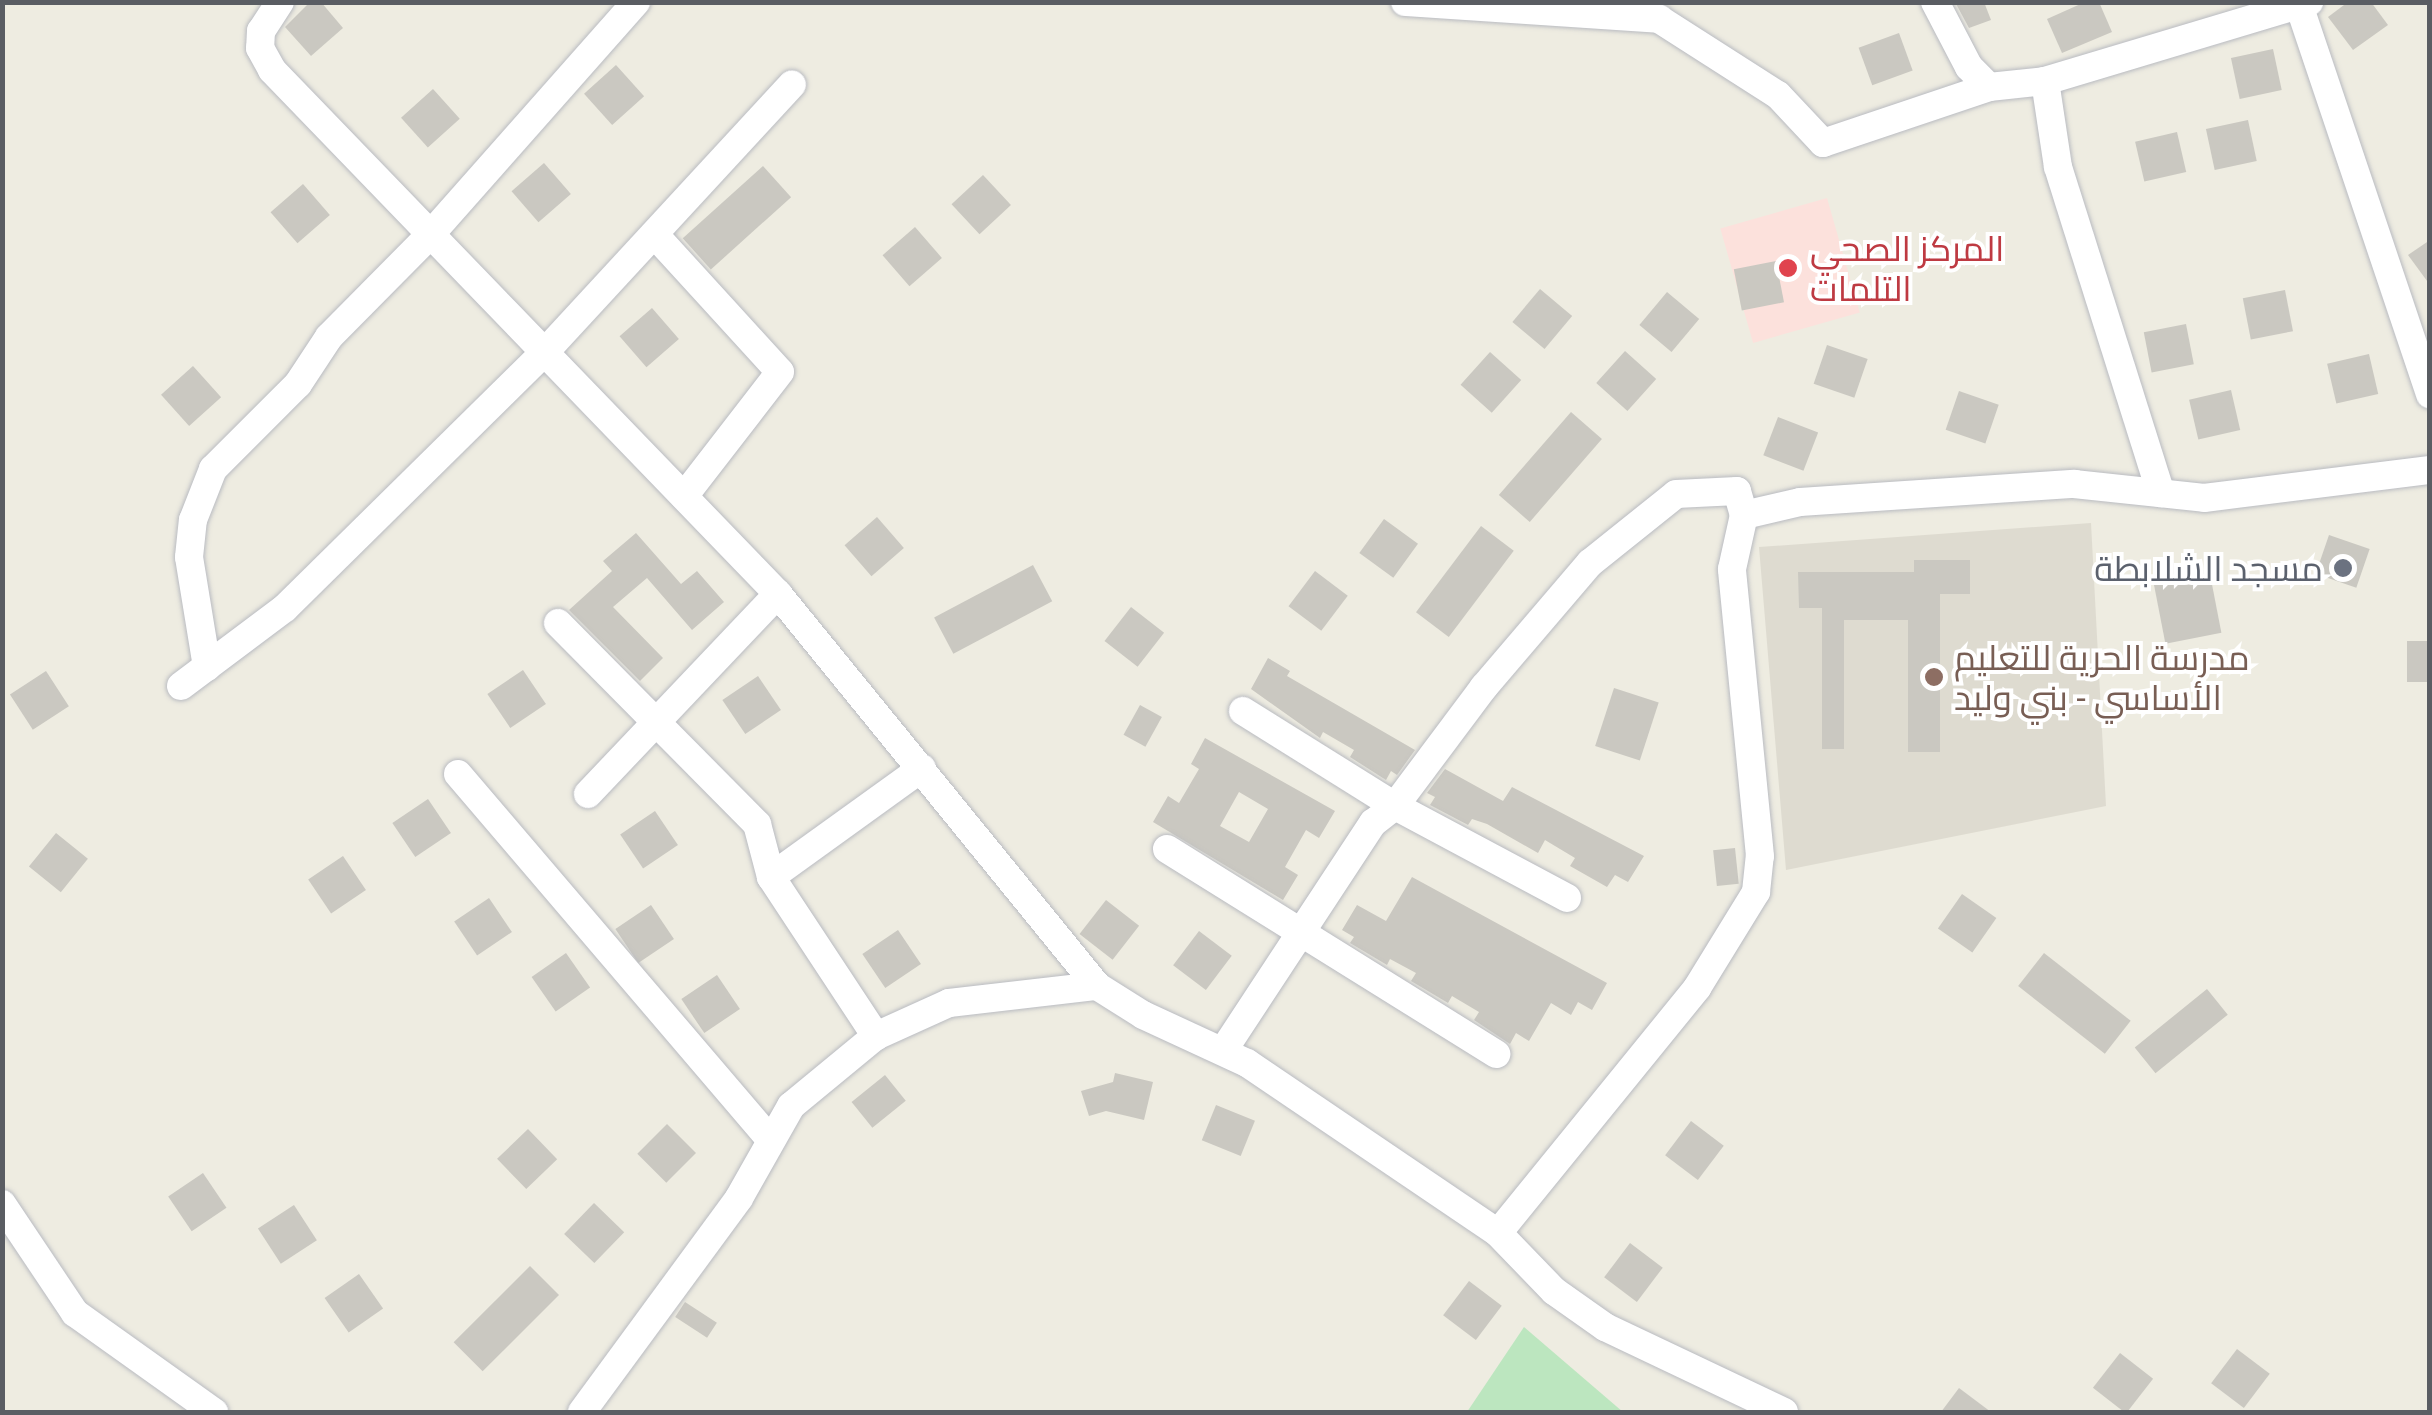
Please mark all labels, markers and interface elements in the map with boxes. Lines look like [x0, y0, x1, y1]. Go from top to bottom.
place label: المركز الصحي التلمات [1810, 227, 2004, 309]
marker: المركز الصحي التلمات [1775, 255, 1801, 281]
place label: مسجد الشلابطة [2094, 547, 2323, 589]
marker: مسجد الشلابطة [2332, 557, 2354, 579]
place label: مدرسة الحرية للتعليم الأساسي - بني وليد [1954, 636, 2250, 718]
marker: مدرسة الحرية للتعليم الأساسي - بني وليد [1923, 666, 1945, 688]

